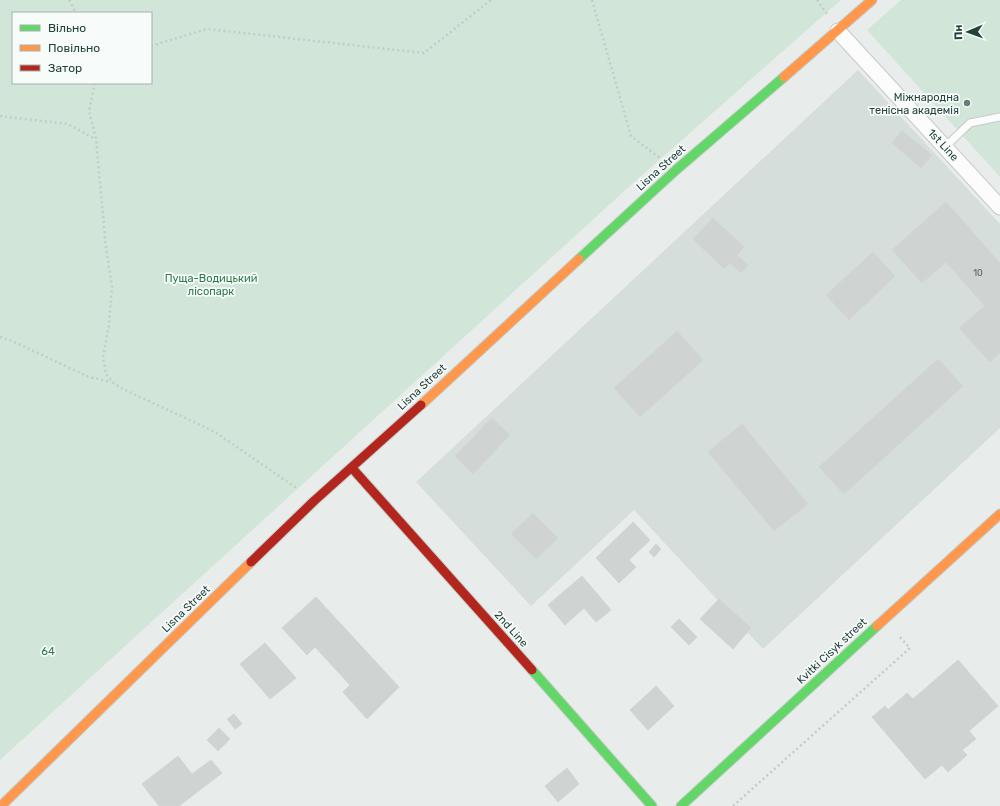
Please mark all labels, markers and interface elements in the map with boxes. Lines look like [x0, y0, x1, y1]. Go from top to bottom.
legend [12, 12, 152, 84]
north arrow [948, 12, 988, 52]
text: Вільно [48, 21, 86, 35]
text: Пн [952, 24, 965, 40]
text: Повільно [48, 41, 100, 55]
text: Затор [48, 61, 82, 75]
place label: Міжнародна тенісна академія [869, 91, 959, 117]
marker: Міжнародна тенісна академія [962, 98, 972, 108]
street label: 1st Line [925, 126, 961, 164]
street label: Lisna Street [634, 142, 689, 193]
house number: 10 [973, 268, 983, 278]
park label: Пуща-Водицький лісопарк [165, 272, 257, 298]
street label: Lisna Street [395, 361, 450, 413]
street label: Lisna Street [159, 582, 213, 635]
street label: 2nd Line [491, 608, 531, 650]
street label: Kvitki Cisyk street [794, 615, 870, 687]
park label: 64 [41, 645, 55, 658]

